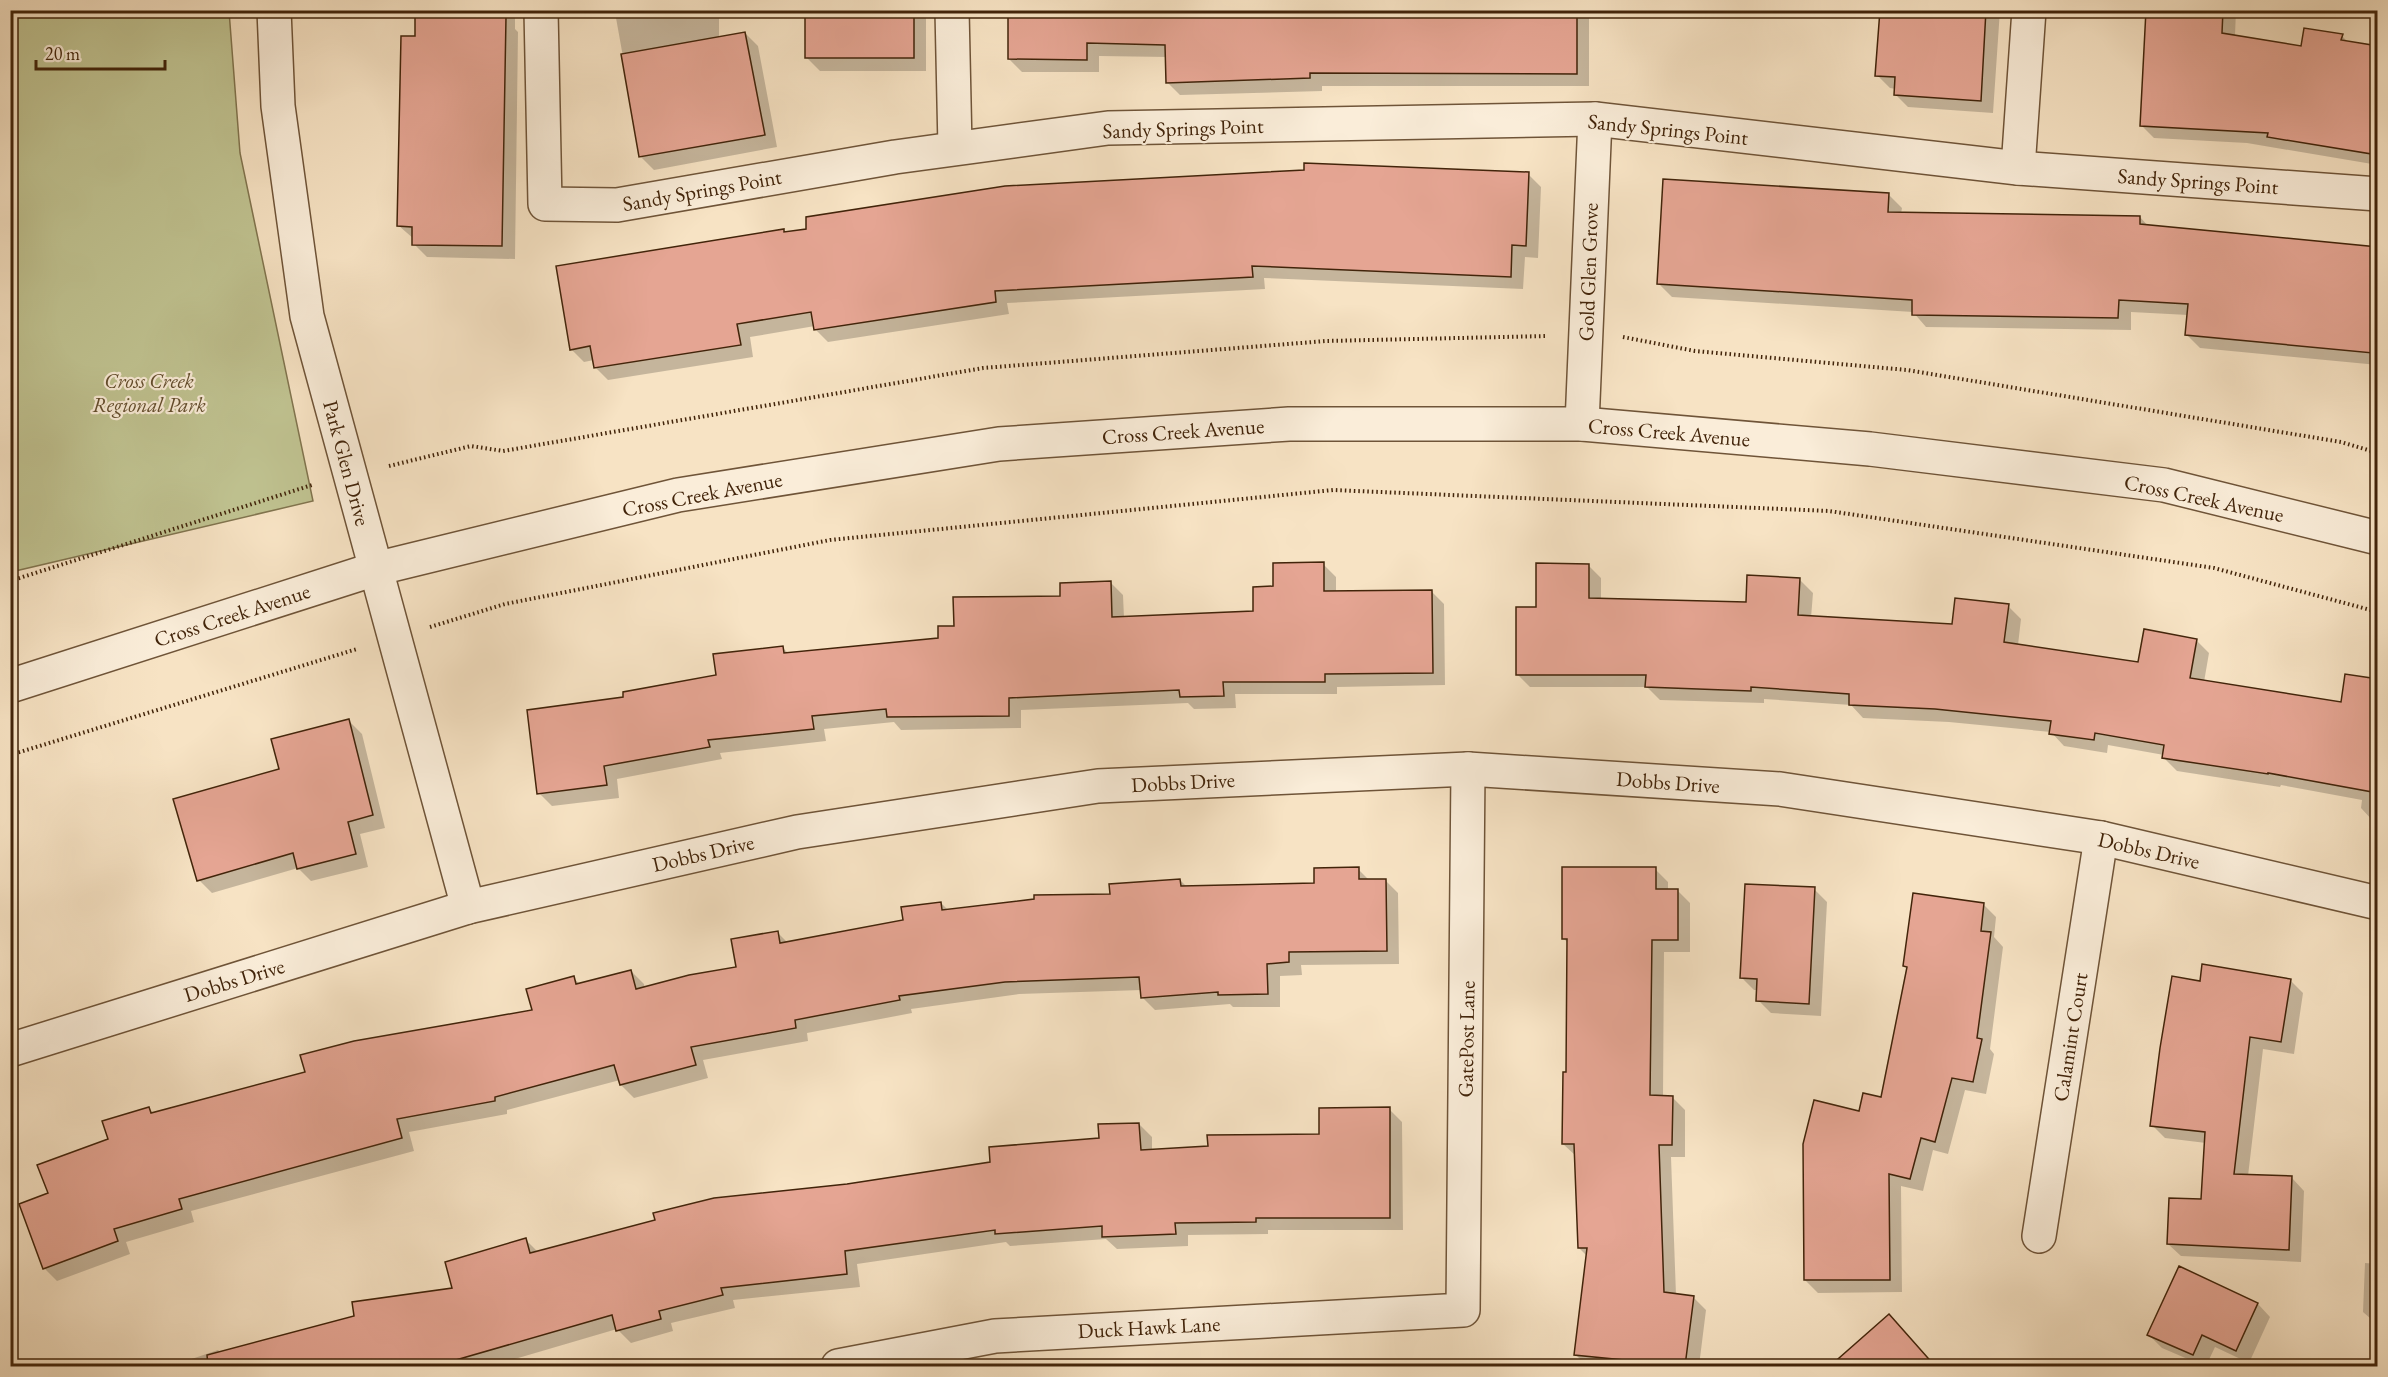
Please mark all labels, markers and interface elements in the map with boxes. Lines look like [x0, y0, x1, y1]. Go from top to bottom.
scale bar [36, 33, 165, 71]
text: 20 m [45, 42, 80, 65]
street label: Sandy Springs Point [1586, 107, 1750, 151]
street label: Sandy Springs Point [1102, 112, 1264, 144]
street label: Sandy Springs Point [2117, 162, 2280, 200]
street label: Sandy Springs Point [620, 163, 784, 217]
street label: Gold Glen Grove [1572, 202, 1604, 342]
park label: Cross Creek Regional Park [92, 367, 206, 418]
street label: Park Glen Drive [317, 397, 377, 529]
street label: Cross Creek Avenue [1587, 411, 1751, 453]
street label: Cross Creek Avenue [1101, 412, 1265, 450]
street label: Cross Creek Avenue [620, 465, 784, 523]
street label: Cross Creek Avenue [2122, 468, 2286, 528]
street label: Cross Creek Avenue [151, 577, 313, 653]
street label: Dobbs Drive [1615, 765, 1721, 799]
street label: Dobbs Drive [1131, 766, 1235, 798]
street label: Dobbs Drive [2095, 825, 2203, 875]
street label: Dobbs Drive [649, 828, 757, 878]
street label: Dobbs Drive [180, 952, 288, 1008]
street label: Calamint Court [2046, 970, 2094, 1103]
street label: GatePost Lane [1451, 980, 1481, 1098]
street label: Duck Hawk Lane [1077, 1310, 1221, 1344]

